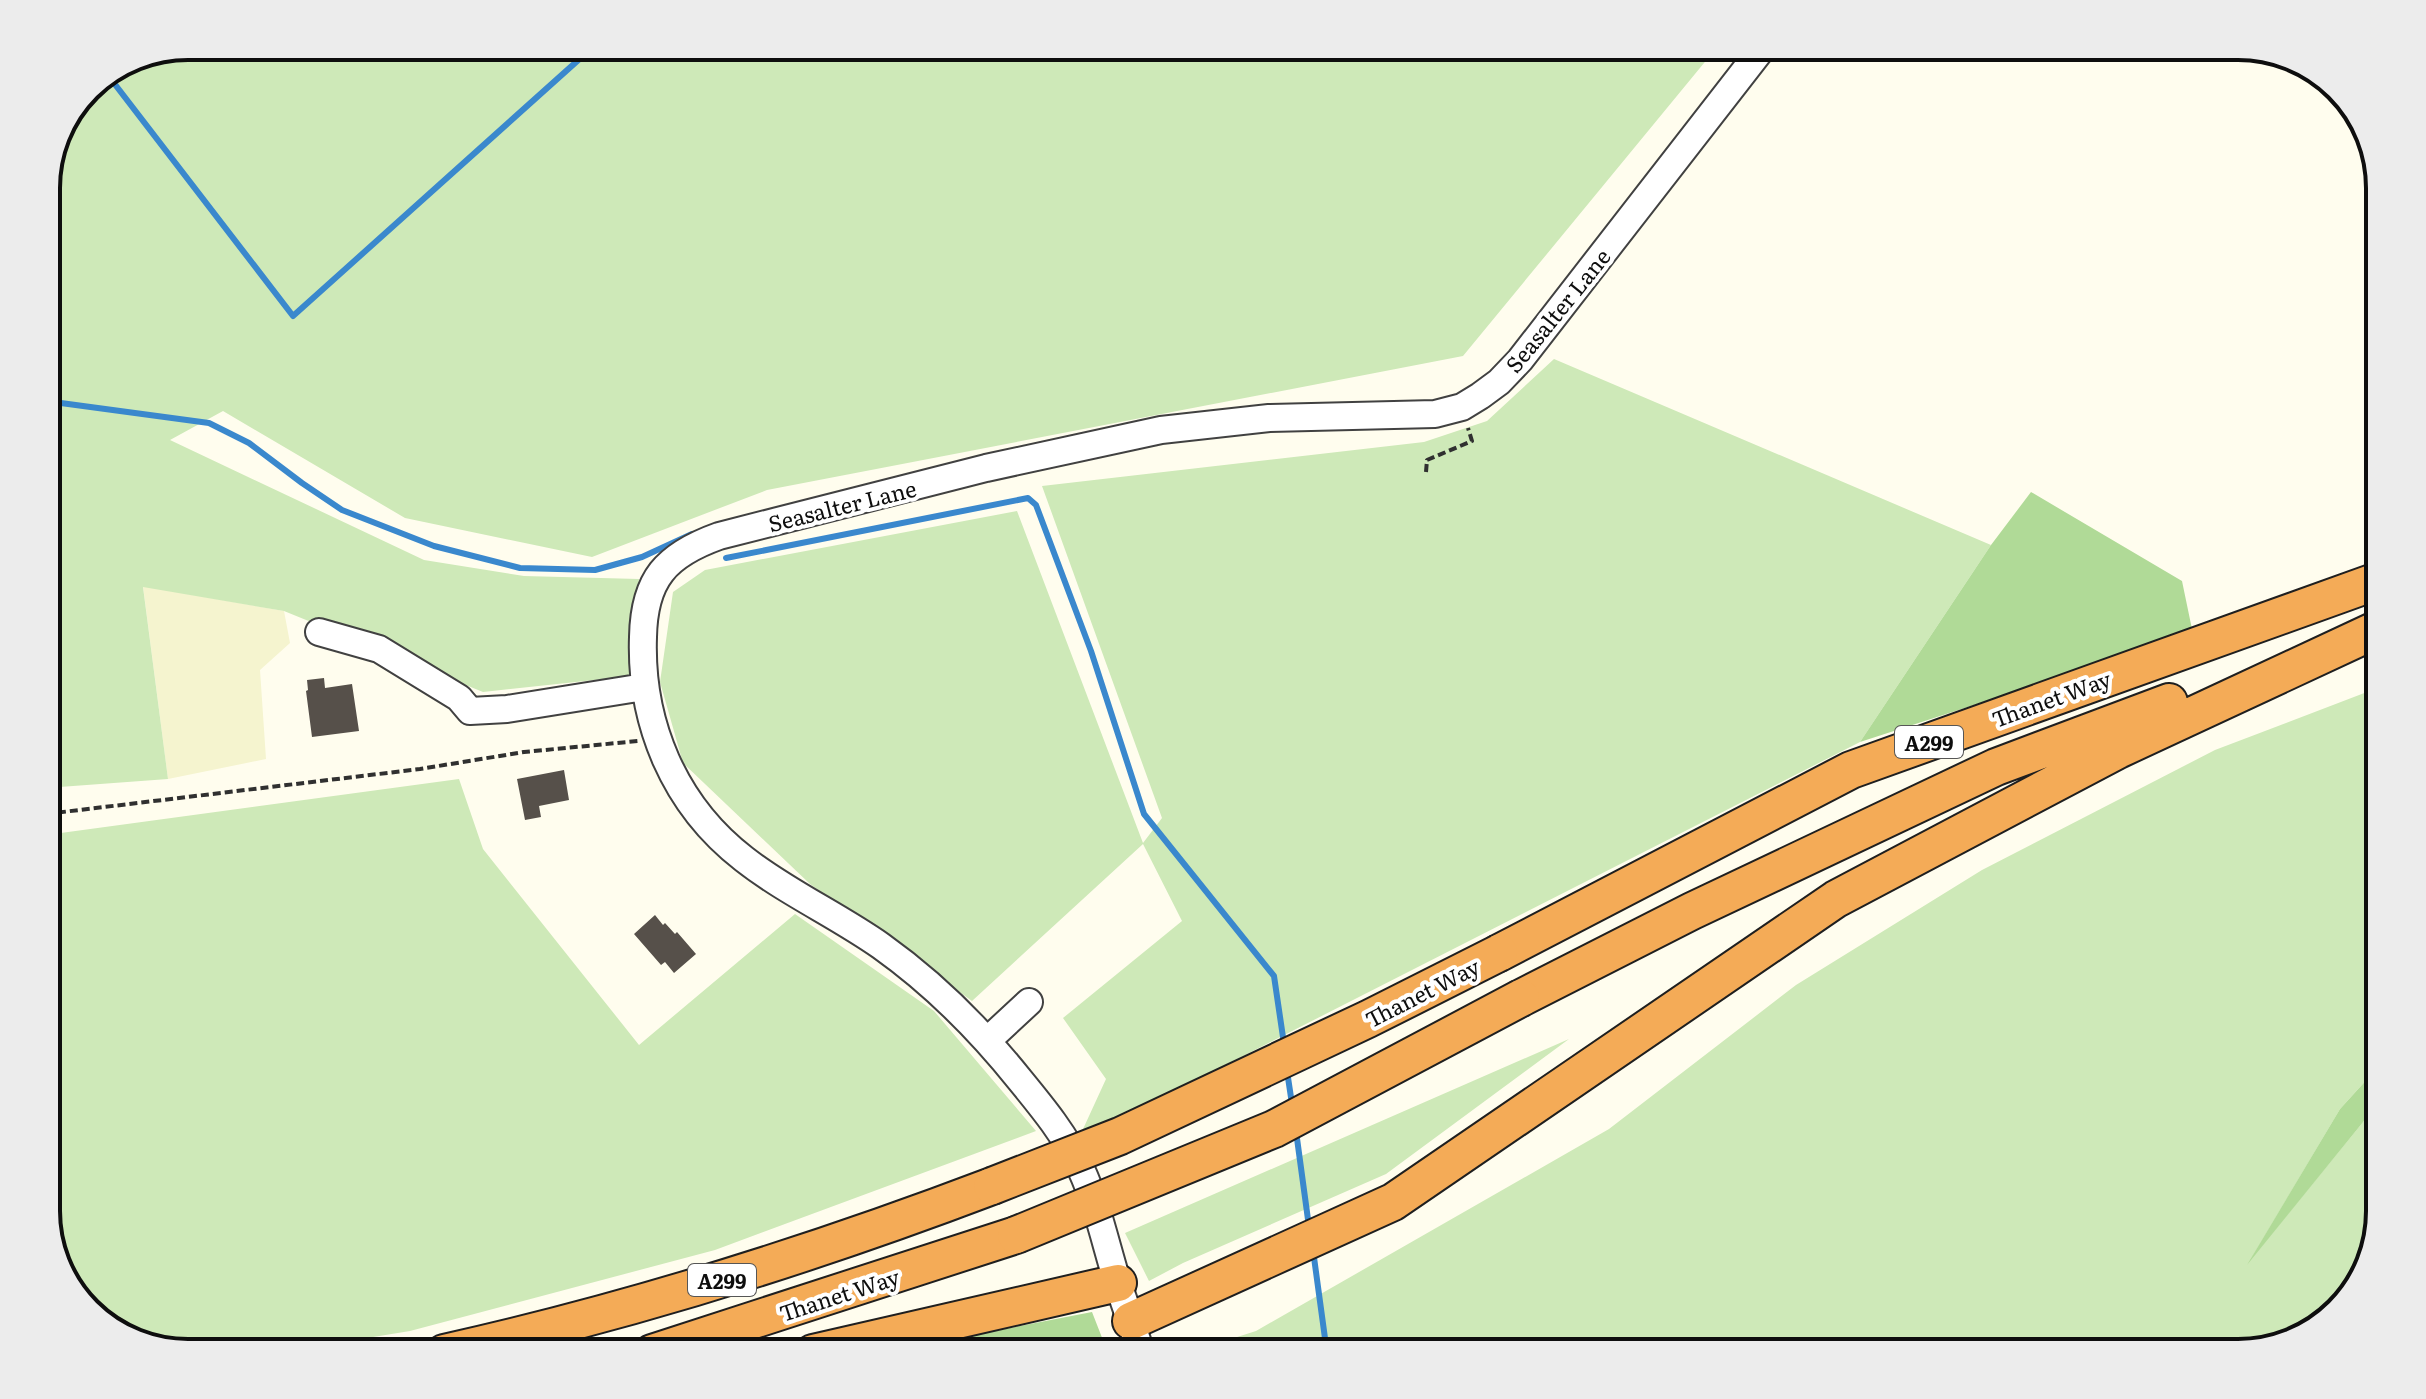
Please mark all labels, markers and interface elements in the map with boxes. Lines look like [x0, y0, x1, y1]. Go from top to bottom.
street label: Seasalter Lane [1497, 241, 1617, 379]
street label: Seasalter Lane [765, 471, 919, 539]
street label: Thanet Way [1987, 661, 2115, 735]
road number: A299 [1895, 726, 1963, 758]
street label: Thanet Way [1359, 949, 1485, 1035]
street label: Thanet Way [775, 1259, 904, 1329]
road number: A299 [688, 1264, 756, 1296]

